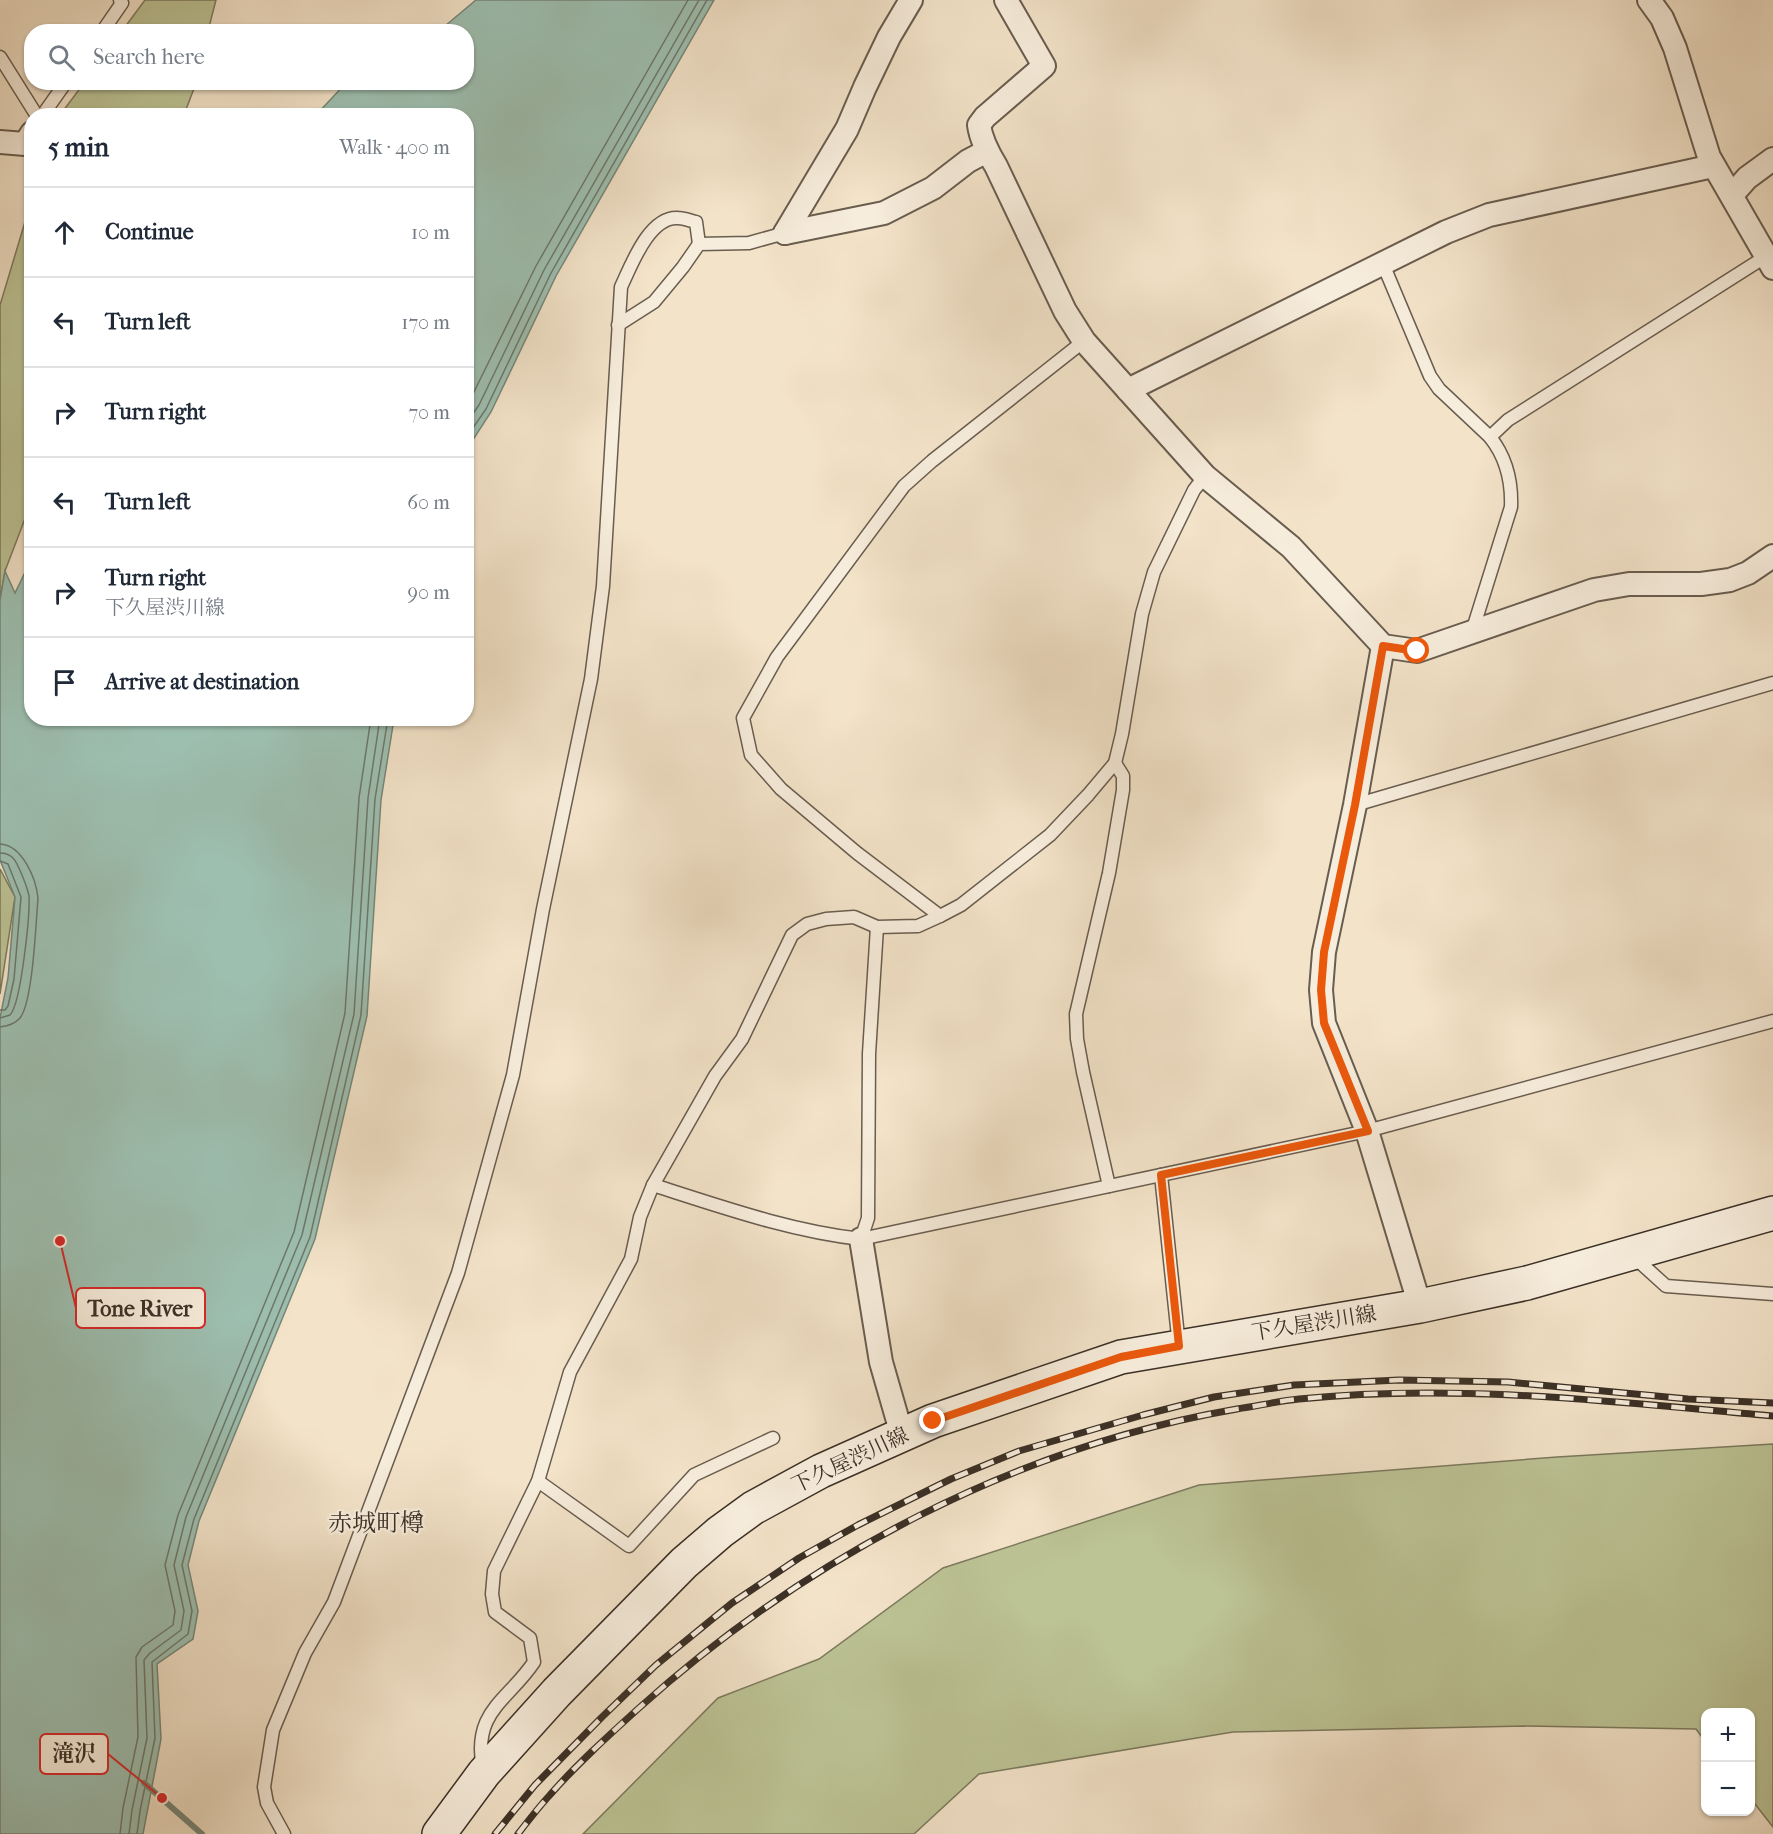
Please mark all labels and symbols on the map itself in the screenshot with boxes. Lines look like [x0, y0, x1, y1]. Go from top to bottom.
route start [1403, 637, 1429, 663]
callout: Tone River [76, 1288, 205, 1328]
text: Tone River [87, 1296, 193, 1322]
street label: 下久屋渋川線 [1250, 1301, 1378, 1345]
route end [919, 1407, 945, 1433]
street label: 下久屋渋川線 [788, 1422, 912, 1498]
district label: 赤城町樽 [328, 1509, 424, 1537]
callout: 滝沢 [40, 1734, 108, 1774]
text: 滝沢 [52, 1741, 96, 1767]

